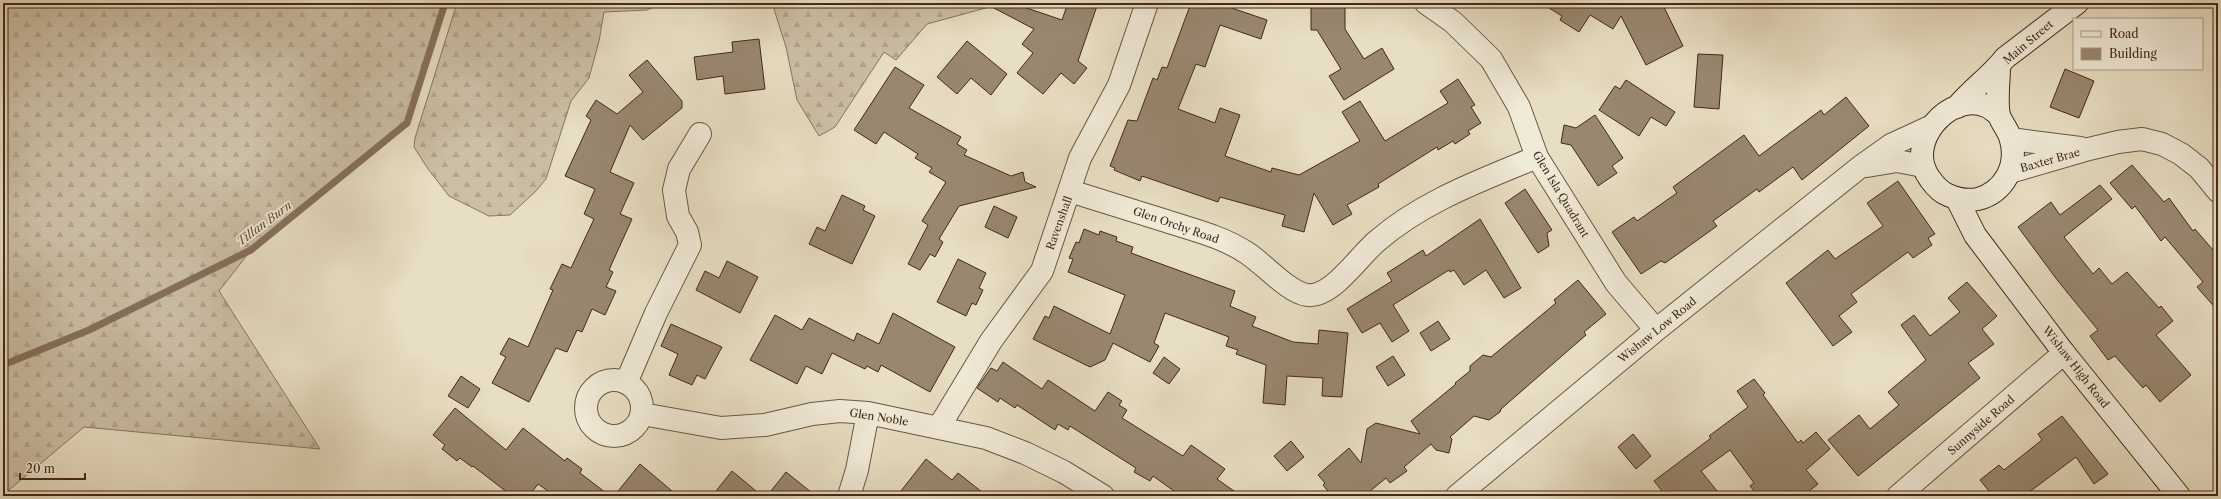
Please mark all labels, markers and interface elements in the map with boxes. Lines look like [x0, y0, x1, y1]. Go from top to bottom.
street label: Main Street [2000, 17, 2056, 67]
legend [2073, 18, 2203, 70]
text: Road [2109, 26, 2139, 41]
text: Building [2109, 46, 2157, 61]
street label: Baxter Brae [2019, 145, 2081, 175]
street label: Glen Isla Quadrant [1530, 148, 1592, 240]
street label: Ravenshall [1043, 193, 1075, 252]
water label: Tillan Burn [233, 197, 295, 249]
street label: Glen Orchy Road [1131, 204, 1221, 246]
street label: Wishaw Low Road [1614, 294, 1699, 367]
street label: Wishaw High Road [2039, 323, 2112, 411]
street label: Sunnyside Road [1945, 392, 2017, 458]
street label: Glen Noble [848, 405, 910, 429]
scale bar [20, 455, 85, 481]
text: 20 m [26, 461, 55, 476]

